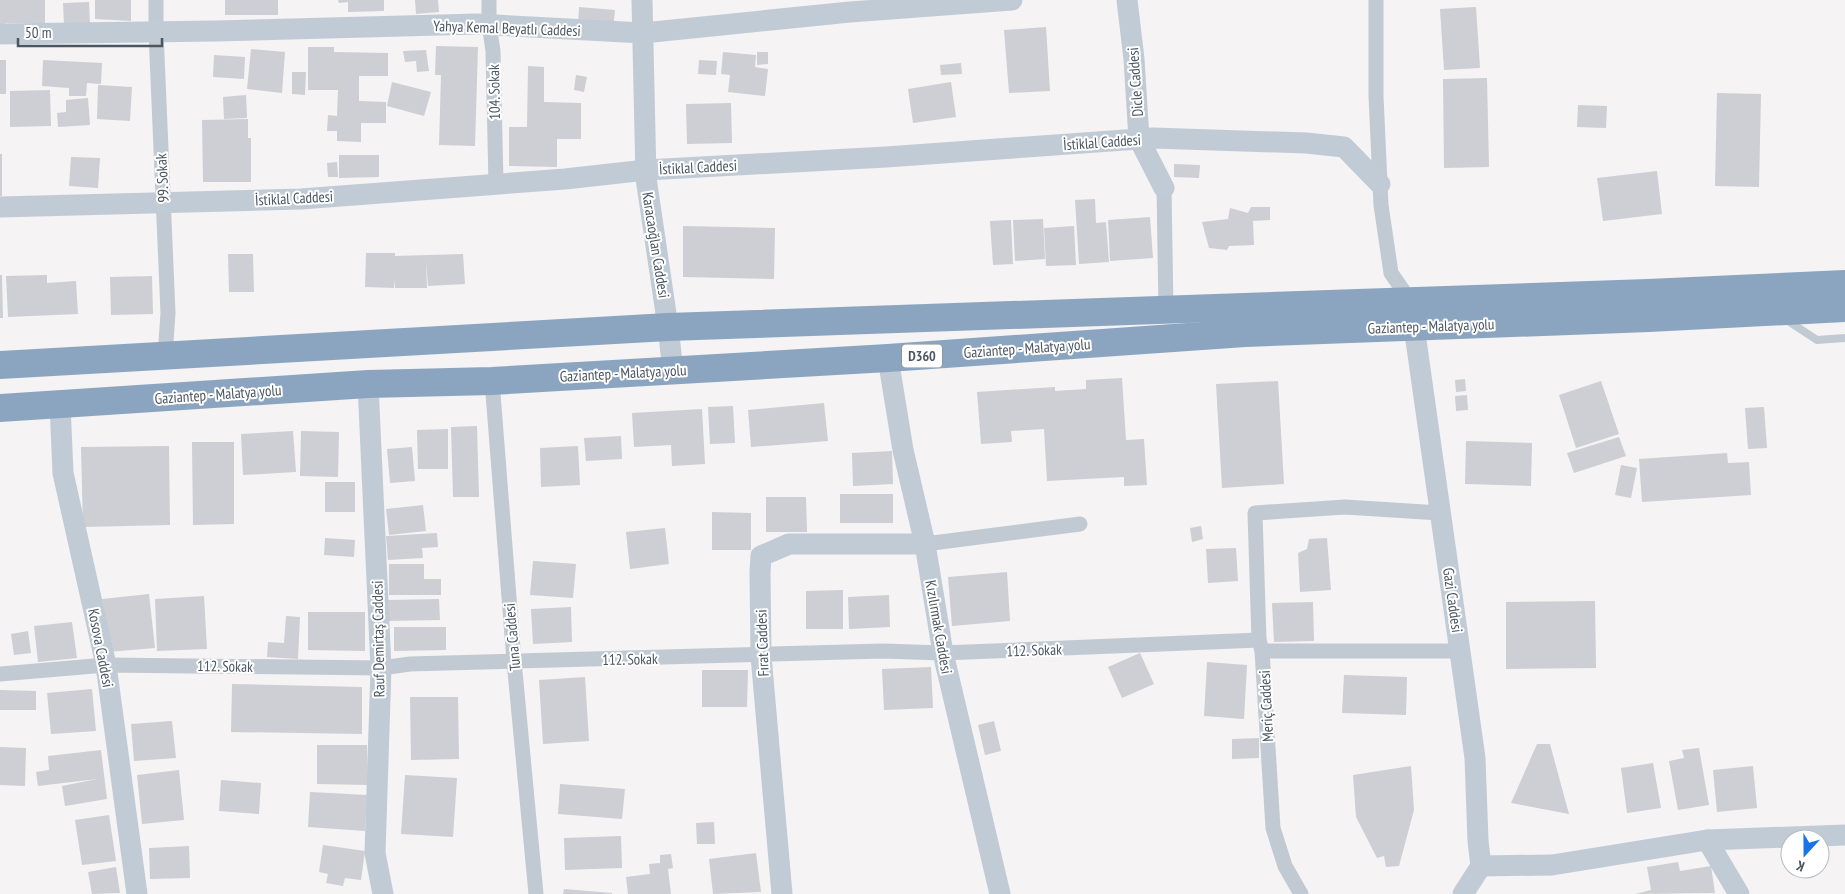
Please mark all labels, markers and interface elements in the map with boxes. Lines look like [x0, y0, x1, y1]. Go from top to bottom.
scale bar [18, 15, 161, 47]
street label: Yahya Kemal Beyatlı Caddesi [433, 16, 581, 40]
text: 50 m [25, 23, 51, 42]
street label: Dicle Caddesi [1123, 47, 1147, 117]
street label: 104. Sokak [484, 64, 504, 120]
street label: İstiklal Caddesi [1062, 130, 1142, 154]
street label: 99. Sokak [151, 153, 173, 203]
street label: İstiklal Caddesi [658, 155, 738, 179]
street label: İstiklal Caddesi [254, 186, 334, 210]
street label: Karacaoğlan Caddesi [638, 191, 674, 299]
street label: Gaziantep - Malatya yolu [1367, 314, 1495, 338]
street label: Gaziantep - Malatya yolu [963, 334, 1091, 362]
road number: D360 [902, 344, 942, 368]
street label: Gaziantep - Malatya yolu [559, 360, 687, 386]
street label: Gaziantep - Malatya yolu [154, 380, 282, 408]
street label: Gazi Caddesi [1439, 566, 1467, 634]
street label: Kızılırmak Caddesi [921, 579, 957, 675]
street label: Rauf Demirtaş Caddesi [367, 580, 389, 698]
street label: Tuna Caddesi [500, 602, 524, 672]
street label: Kosova Caddesi [84, 607, 118, 689]
street label: Fırat Caddesi [751, 609, 773, 677]
street label: 112. Sokak [1006, 640, 1062, 660]
street label: 112. Sokak [602, 649, 658, 669]
street label: 112. Sokak [197, 656, 253, 676]
street label: Meriç Caddesi [1255, 670, 1277, 742]
north arrow [1780, 829, 1830, 879]
text: K [1793, 856, 1807, 876]

